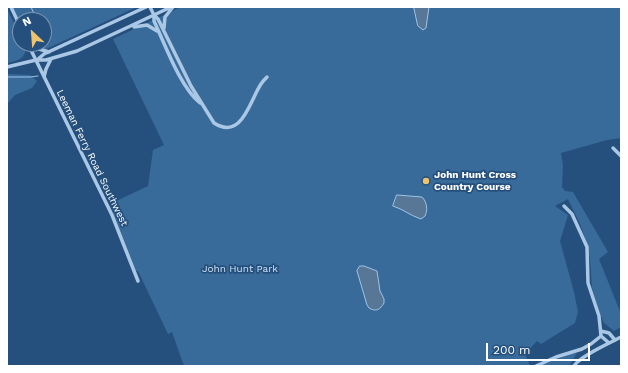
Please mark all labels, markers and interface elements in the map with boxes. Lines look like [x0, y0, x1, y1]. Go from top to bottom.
north arrow [12, 12, 52, 52]
text: N [20, 14, 33, 29]
street label: Leeman Ferry Road Southwest [54, 88, 130, 228]
place label: John Hunt Cross Country Course [434, 169, 516, 192]
marker: John Hunt Cross Country Course [421, 176, 431, 186]
park label: John Hunt Park [202, 263, 278, 275]
scale bar [488, 335, 592, 361]
text: 200 m [493, 343, 530, 357]

